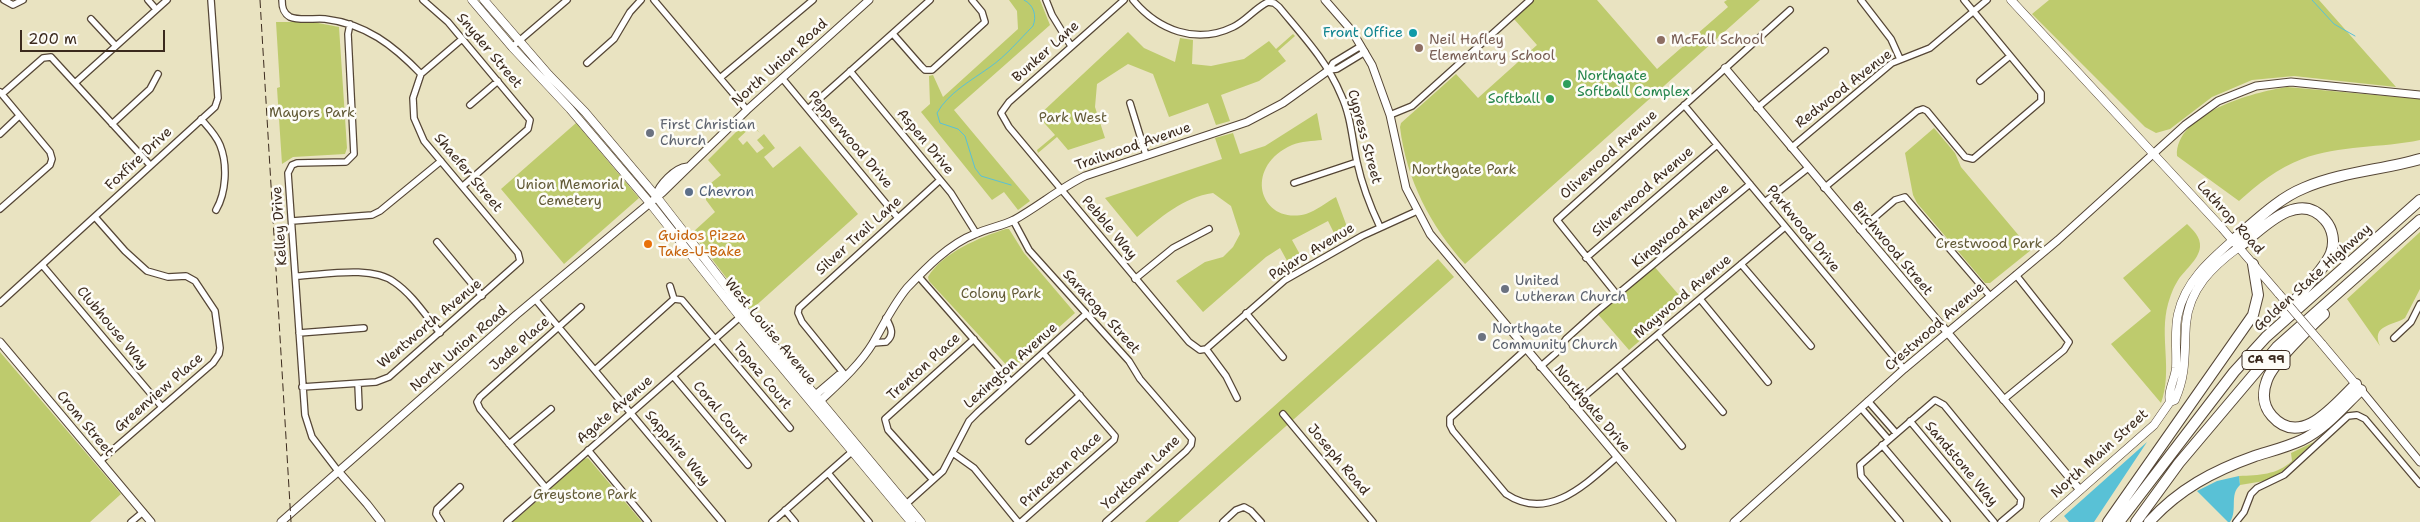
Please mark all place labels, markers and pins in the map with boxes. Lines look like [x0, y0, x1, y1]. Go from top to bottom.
place label: Front Office [1323, 25, 1403, 41]
marker: Front Office [1407, 27, 1419, 39]
place label: Neil Hafley Elementary School [1429, 32, 1555, 64]
place label: McFall School [1671, 32, 1764, 48]
marker: McFall School [1655, 34, 1667, 46]
marker: Neil Hafley Elementary School [1413, 42, 1425, 54]
place label: Northgate Softball Complex [1577, 68, 1690, 100]
marker: Northgate Softball Complex [1561, 78, 1573, 90]
place label: Softball [1488, 91, 1540, 107]
marker: Softball [1544, 93, 1556, 105]
place label: First Christian Church [660, 117, 755, 150]
marker: First Christian Church [644, 127, 656, 139]
place label: Chevron [699, 184, 754, 200]
marker: Chevron [683, 186, 695, 198]
place label: Guidos Pizza Take-U-Bake [658, 228, 745, 260]
marker: Guidos Pizza Take-U-Bake [642, 238, 654, 250]
place label: United Lutheran Church [1515, 273, 1626, 306]
marker: United Lutheran Church [1499, 283, 1511, 295]
place label: Northgate Community Church [1492, 321, 1618, 354]
marker: Northgate Community Church [1476, 331, 1488, 343]

